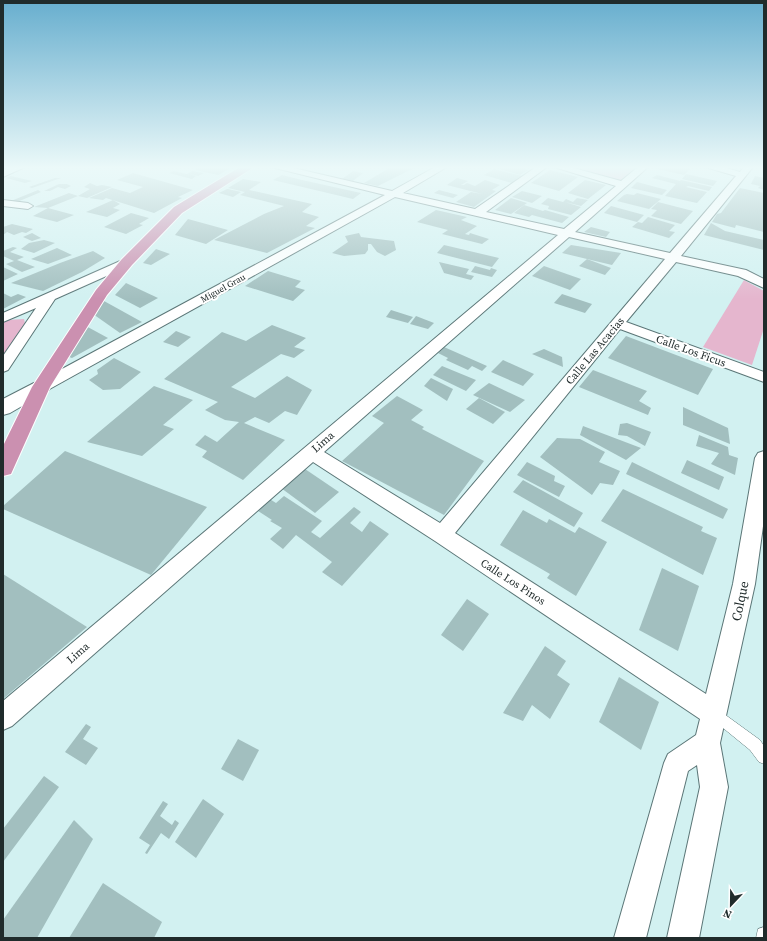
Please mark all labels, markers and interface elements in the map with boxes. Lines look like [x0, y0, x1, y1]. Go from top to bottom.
street label: Miguel Grau [198, 271, 248, 305]
street label: Calle Las Acacias [562, 314, 628, 388]
street label: Calle Los Ficus [654, 331, 728, 371]
street label: Lima [309, 428, 338, 456]
street label: Calle Los Pinos [478, 555, 549, 609]
street label: Colque [727, 579, 753, 623]
street label: Lima [64, 639, 93, 667]
north arrow [711, 885, 751, 925]
text: N [721, 905, 734, 922]

